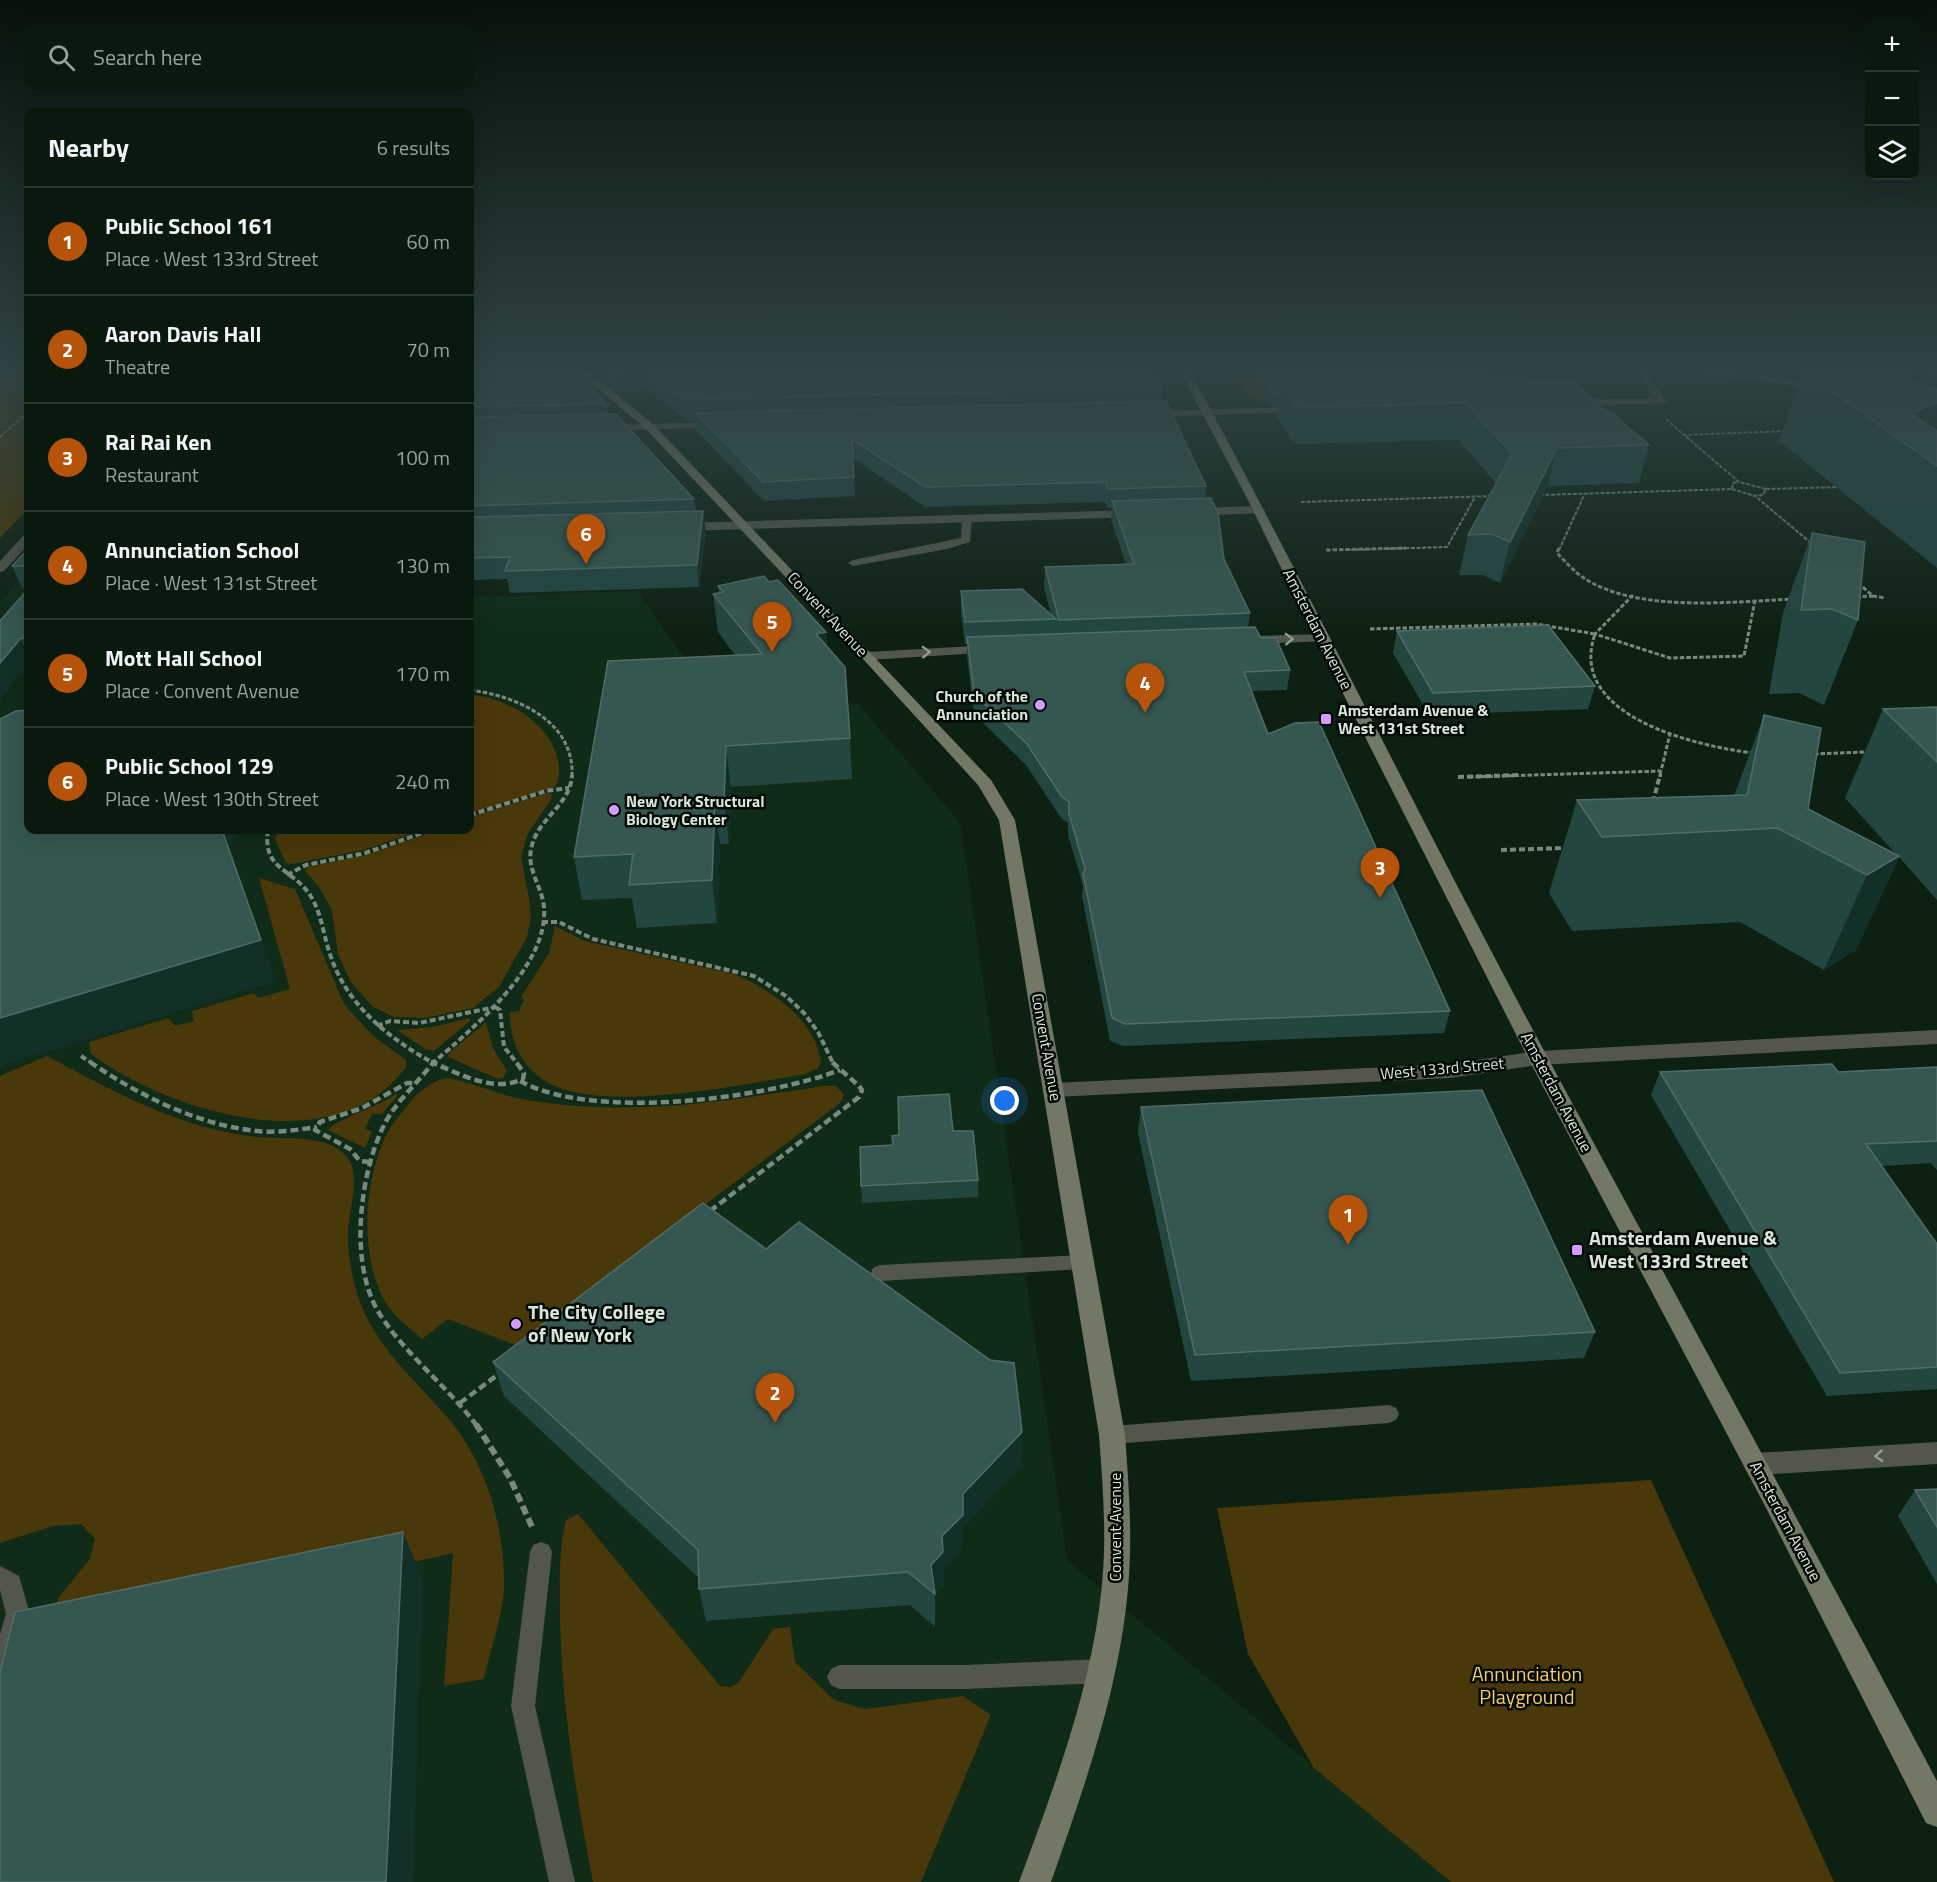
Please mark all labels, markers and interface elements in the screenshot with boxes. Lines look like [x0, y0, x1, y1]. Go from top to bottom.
map controls [1865, 18, 1919, 180]
button: + [1865, 18, 1919, 72]
search box [24, 24, 474, 90]
text: Search here [93, 40, 202, 74]
icon: search [45, 41, 78, 74]
button: − [1865, 72, 1919, 126]
button: layers [1865, 126, 1919, 180]
text: Nearby [48, 128, 129, 167]
text: 6 results [377, 132, 450, 163]
text: Public School 161 [105, 209, 273, 243]
text: 1 [62, 226, 73, 257]
text: 60 m [406, 226, 450, 257]
text: Place · West 133rd Street [105, 243, 318, 274]
text: Aaron Davis Hall [105, 317, 261, 351]
text: 2 [62, 334, 73, 365]
text: 70 m [406, 334, 450, 365]
text: Theatre [105, 351, 170, 382]
text: Rai Rai Ken [105, 425, 212, 459]
text: 3 [62, 442, 73, 473]
text: 100 m [395, 442, 450, 473]
text: Restaurant [105, 459, 199, 490]
pin: 6 [566, 514, 606, 564]
text: Annunciation School [105, 533, 299, 567]
text: 4 [62, 550, 73, 581]
text: 130 m [395, 550, 450, 581]
street label: Amsterdam Avenue [1277, 564, 1359, 694]
street label: Convent Avenue [782, 566, 874, 662]
text: Place · West 131st Street [105, 567, 317, 598]
pin: 5 [752, 602, 792, 652]
one-way arrow [1284, 633, 1293, 646]
text: Mott Hall School [105, 641, 262, 675]
one-way arrow [922, 645, 931, 658]
text: 5 [62, 658, 73, 689]
text: 170 m [395, 658, 450, 689]
pin: 4 [1126, 664, 1164, 713]
text: Place · Convent Avenue [105, 675, 299, 706]
place label: Church of the Annunciation [936, 684, 1028, 726]
marker: Church of the Annunciation [1033, 698, 1047, 712]
place label: Amsterdam Avenue & West 131st Street [1338, 698, 1489, 740]
marker: Amsterdam Avenue & West 131st Street [1319, 712, 1333, 726]
text: Public School 129 [105, 749, 273, 783]
text: 6 [62, 766, 73, 797]
text: 240 m [395, 766, 450, 797]
text: Place · West 130th Street [105, 783, 319, 814]
place label: New York Structural Biology Center [626, 789, 765, 831]
marker: New York Structural Biology Center [607, 803, 621, 817]
pin: 3 [1360, 848, 1400, 898]
street label: Convent Avenue [1026, 991, 1068, 1103]
street label: Amsterdam Avenue [1515, 1028, 1599, 1156]
street label: West 133rd Street [1379, 1051, 1505, 1085]
your location [990, 1086, 1019, 1115]
pin: 1 [1328, 1196, 1368, 1245]
place label: Amsterdam Avenue & West 133rd Street [1589, 1222, 1777, 1276]
marker: Amsterdam Avenue & West 133rd Street [1570, 1243, 1584, 1257]
place label: The City College of New York [528, 1296, 665, 1350]
marker: The City College of New York [509, 1317, 523, 1331]
pin: 2 [756, 1374, 794, 1423]
one-way arrow [1874, 1450, 1883, 1463]
street label: Amsterdam Avenue [1744, 1457, 1828, 1585]
street label: Convent Avenue [1103, 1473, 1127, 1581]
park label: Annunciation Playground [1472, 1658, 1582, 1712]

